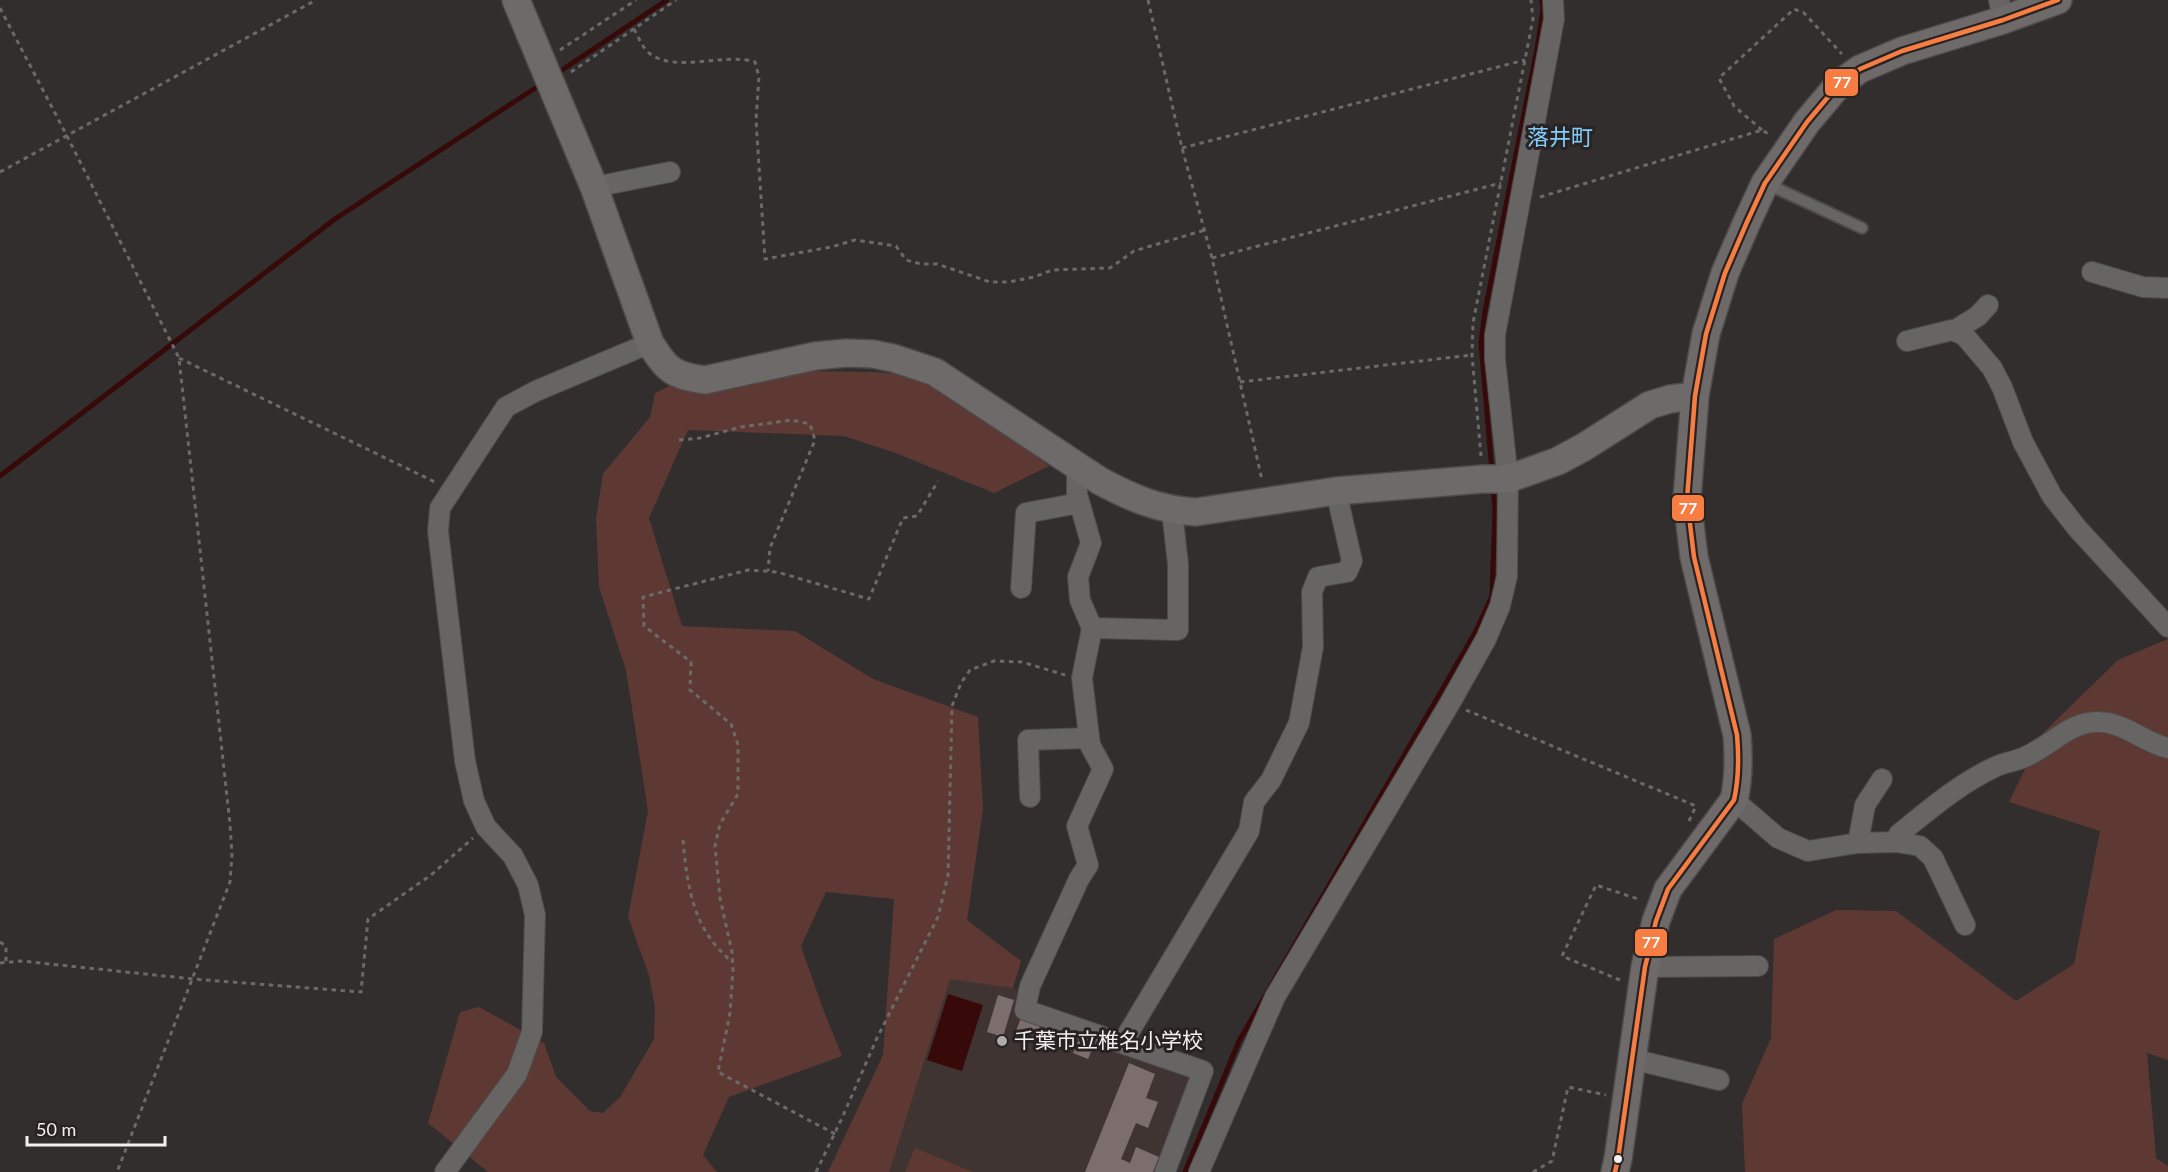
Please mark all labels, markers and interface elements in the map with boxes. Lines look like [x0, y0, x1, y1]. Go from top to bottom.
line badge: 77 [1824, 68, 1859, 97]
text: 77 [1833, 72, 1851, 91]
district label: 落井町 [1527, 123, 1593, 150]
line badge: 77 [1671, 494, 1705, 522]
text: 77 [1679, 498, 1697, 517]
line badge: 77 [1634, 928, 1668, 957]
text: 77 [1642, 932, 1660, 951]
place label: 千葉市立椎名小学校 [1014, 1027, 1203, 1052]
marker: 千葉市立椎名小学校 [995, 1034, 1009, 1048]
scale bar [27, 1109, 165, 1147]
text: 50 m [36, 1118, 76, 1140]
unlabelled marker [1612, 1153, 1624, 1165]

